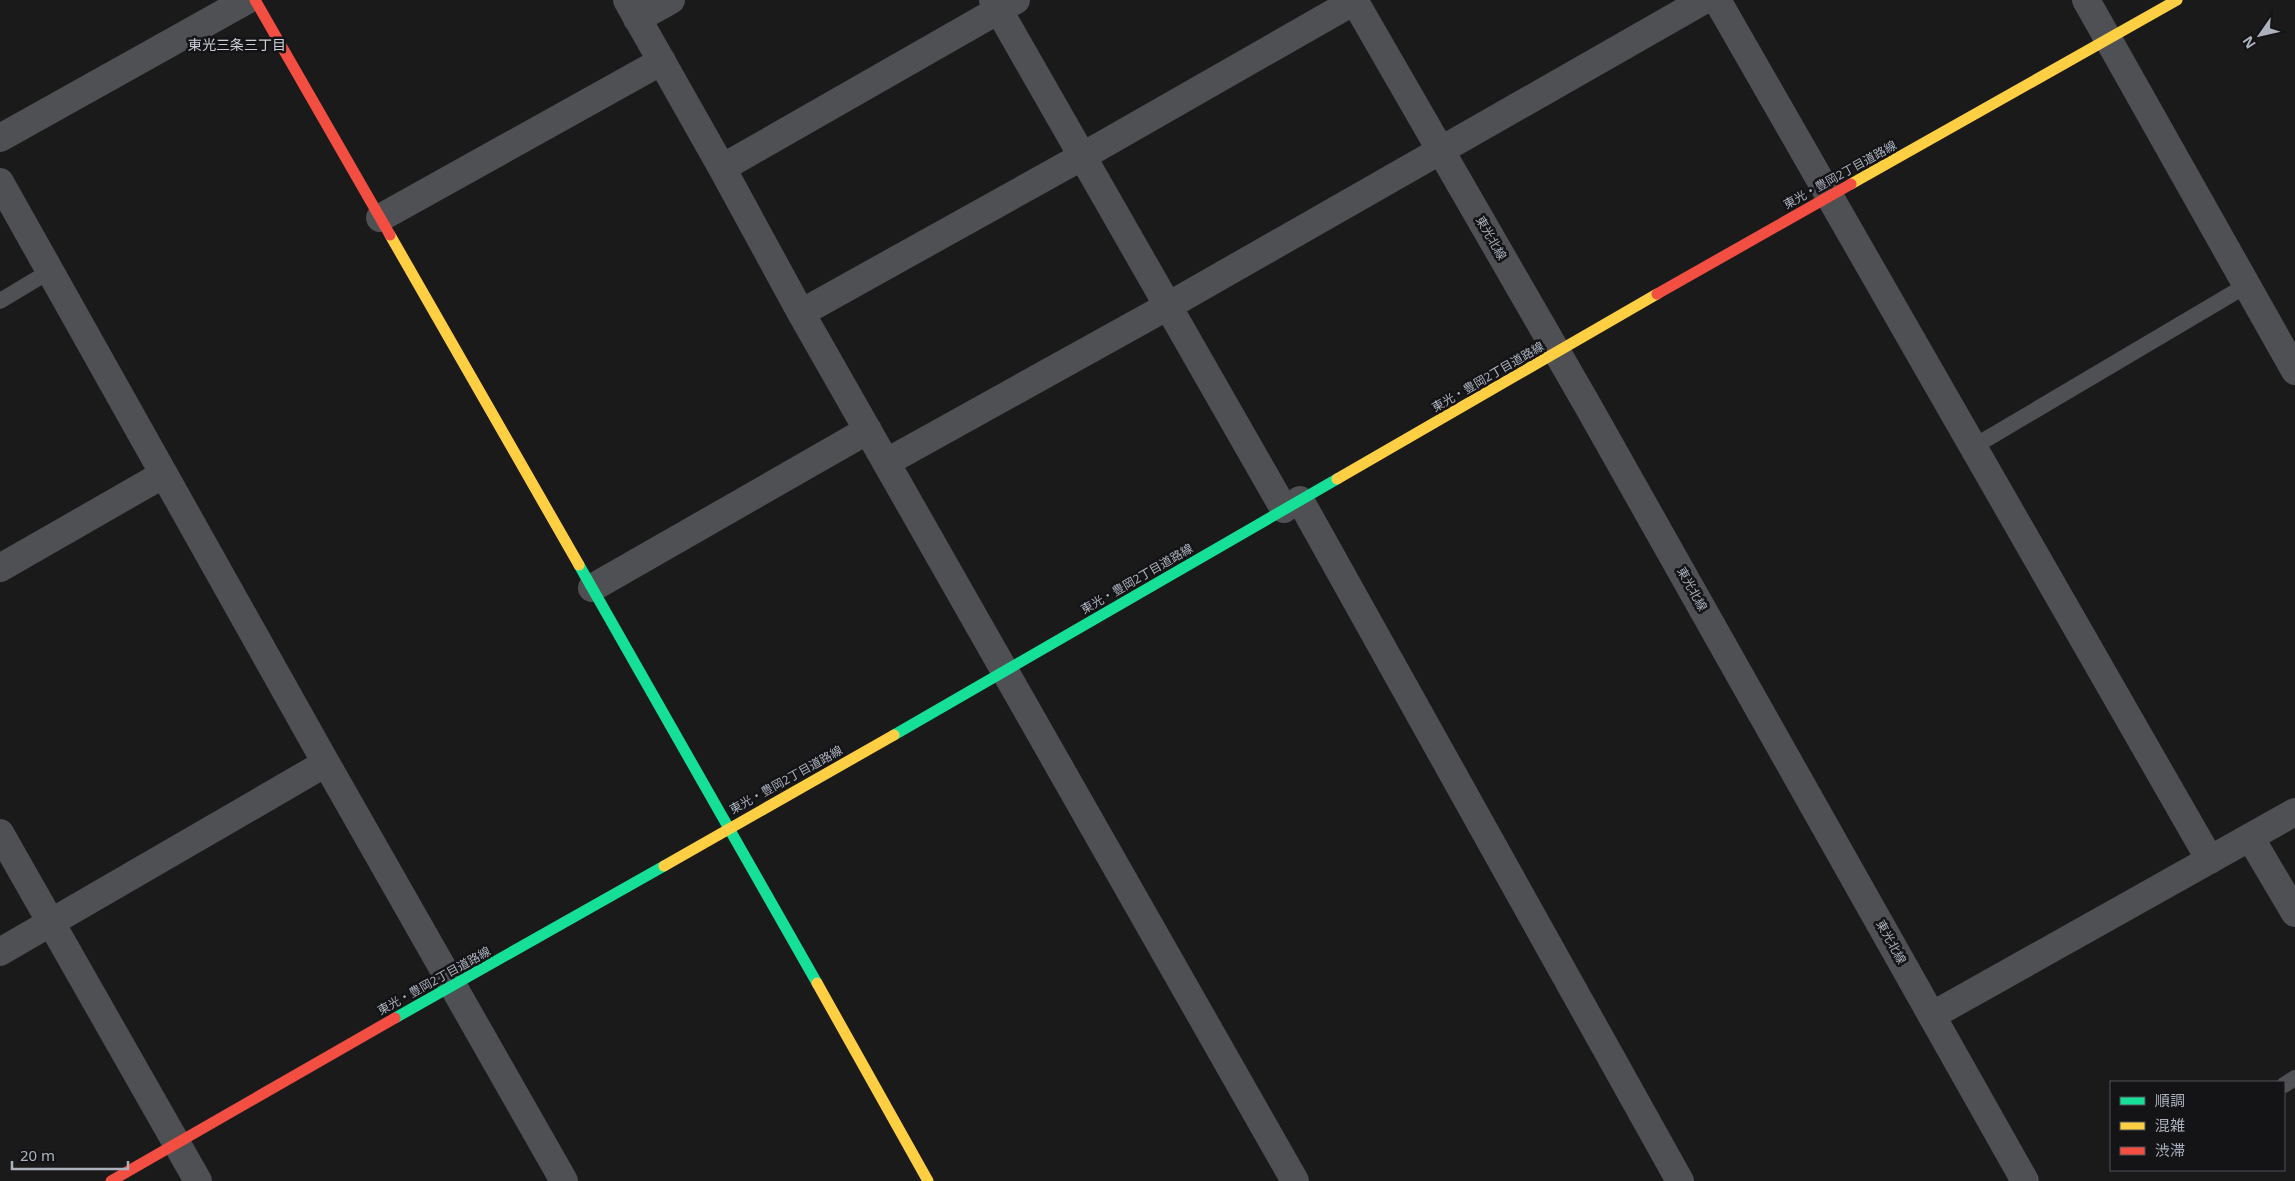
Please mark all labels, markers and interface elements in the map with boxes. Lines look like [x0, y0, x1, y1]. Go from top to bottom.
north arrow [2235, 10, 2285, 60]
text: N [2238, 33, 2260, 53]
district label: 東光三条三丁目 [188, 35, 286, 54]
street label: 東光・豊岡2丁目道路線 [1780, 136, 1899, 213]
street label: 東光北線 [1472, 213, 1511, 263]
street label: 東光・豊岡2丁目道路線 [1429, 337, 1547, 416]
street label: 東光・豊岡2丁目道路線 [1078, 539, 1196, 618]
street label: 東光北線 [1673, 564, 1712, 614]
street label: 東光・豊岡2丁目道路線 [726, 741, 845, 818]
street label: 東光北線 [1872, 917, 1911, 967]
street label: 東光・豊岡2丁目道路線 [374, 942, 493, 1019]
legend [2110, 1081, 2285, 1171]
text: 順調 [2155, 1090, 2185, 1110]
text: 混雑 [2155, 1115, 2185, 1135]
scale bar [12, 1138, 129, 1170]
text: 渋滞 [2155, 1140, 2185, 1160]
text: 20 m [20, 1145, 55, 1165]

